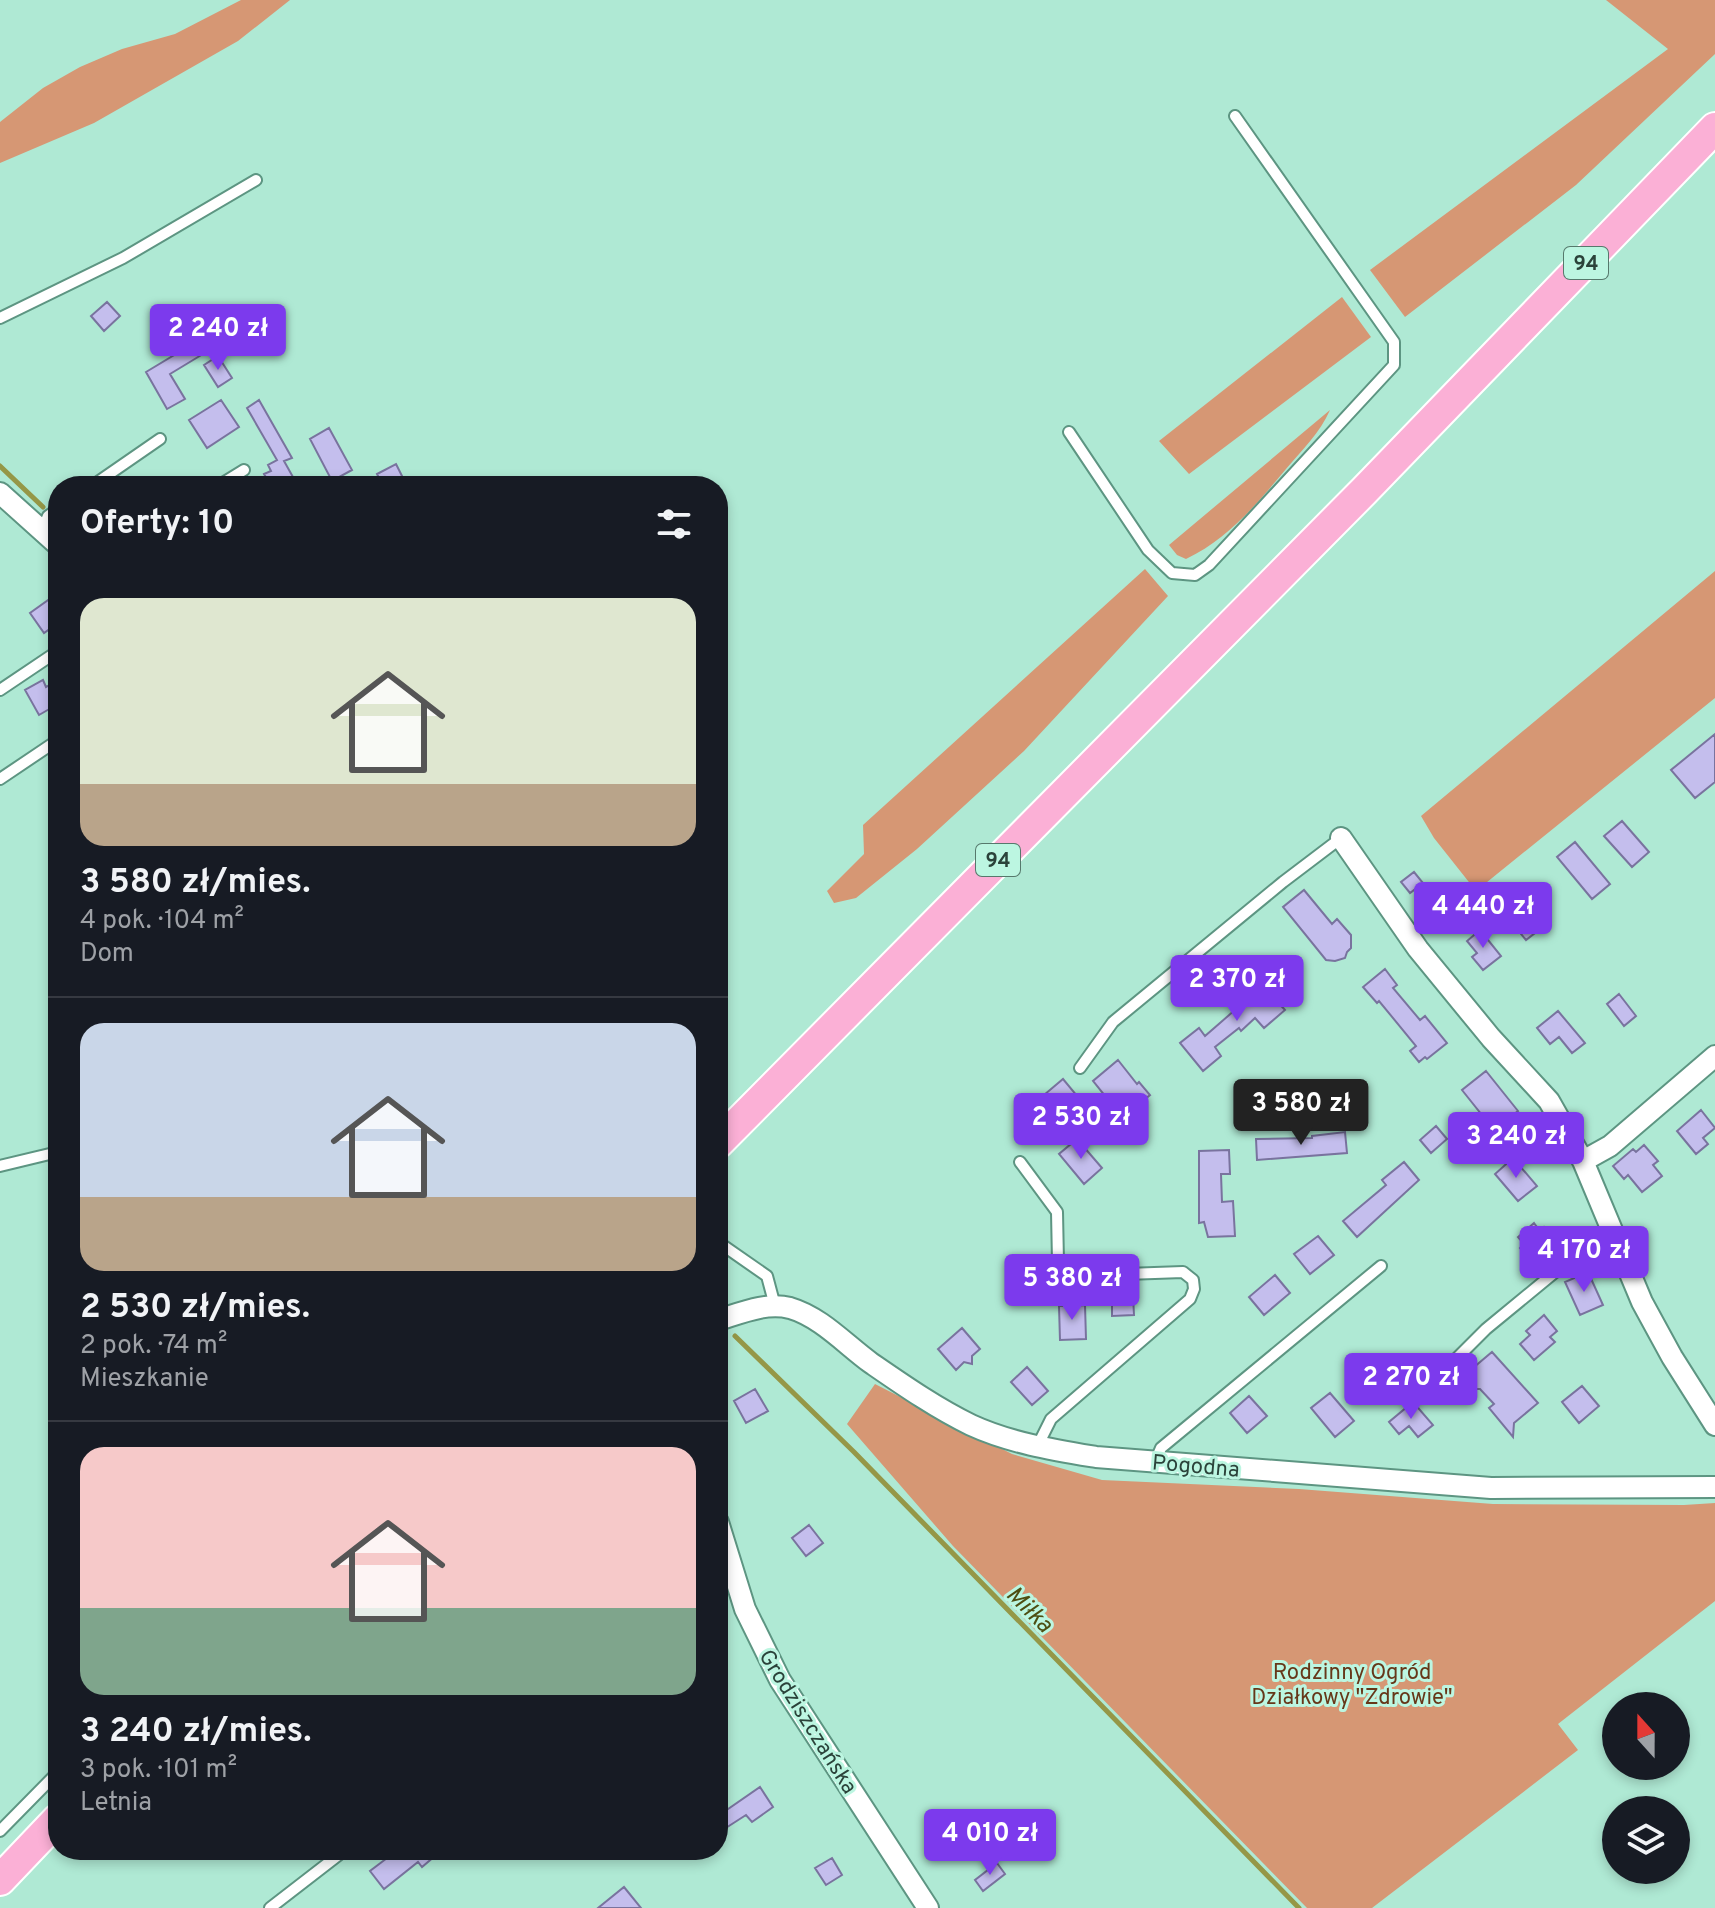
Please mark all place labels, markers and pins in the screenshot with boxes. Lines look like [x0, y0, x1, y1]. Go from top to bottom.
pin: 2 240 zł [135, 304, 301, 372]
pin: 4 440 zł [1400, 882, 1566, 950]
pin: 2 370 zł [1154, 955, 1320, 1023]
pin: 3 580 zł [1218, 1079, 1384, 1147]
pin: 2 530 zł [998, 1093, 1164, 1161]
pin: 3 240 zł [1433, 1112, 1599, 1180]
pin: 4 170 zł [1501, 1226, 1667, 1294]
pin: 5 380 zł [989, 1254, 1155, 1322]
pin: 2 270 zł [1328, 1353, 1494, 1421]
pin: 4 010 zł [907, 1809, 1073, 1877]

